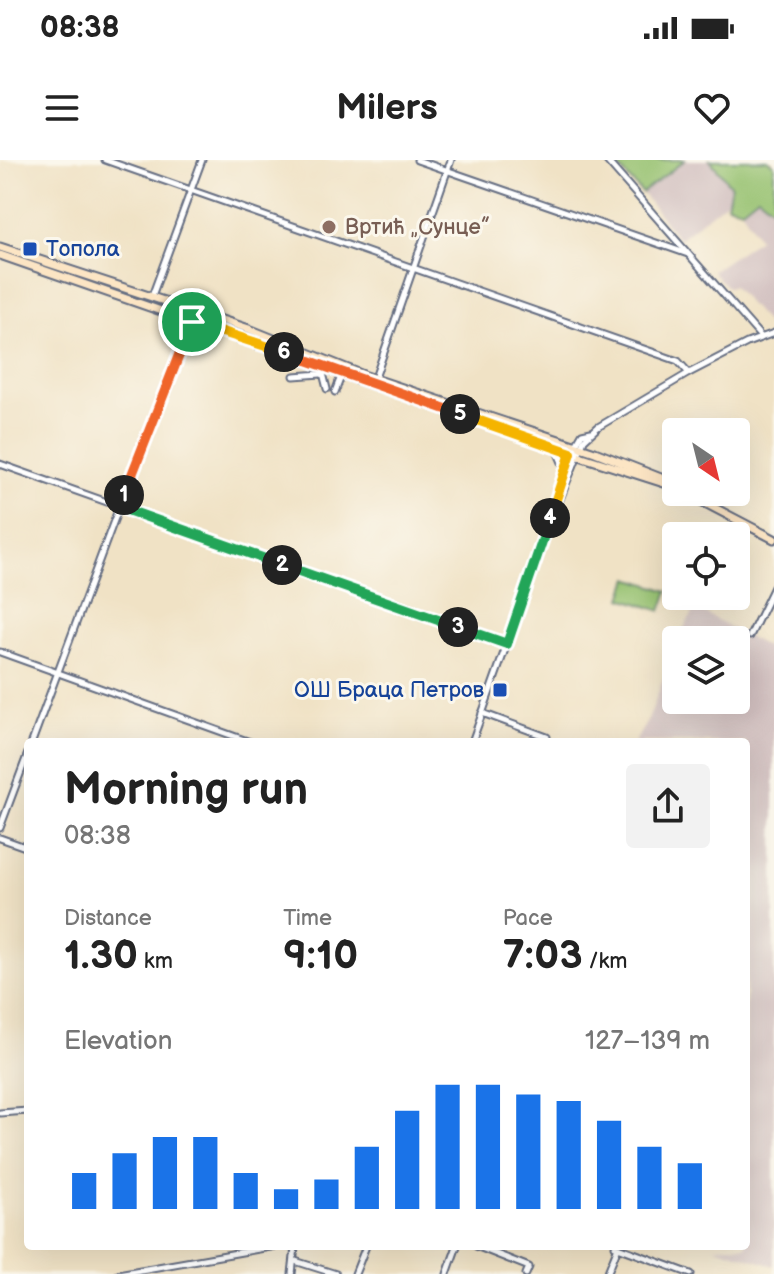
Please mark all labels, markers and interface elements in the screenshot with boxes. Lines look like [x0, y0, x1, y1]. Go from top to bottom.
text: 08:38 [40, 10, 119, 46]
icon: menu [40, 86, 84, 130]
icon: heart [690, 86, 734, 130]
text: Milers [336, 87, 438, 130]
place label: Вртић „Сунце” [345, 214, 490, 241]
marker: Вртић „Сунце” [320, 218, 338, 236]
place label: Топола [46, 236, 120, 263]
marker: Топола [21, 240, 39, 258]
pin [158, 288, 226, 356]
icon: arrive [170, 300, 214, 344]
pin: 6 [264, 332, 304, 372]
text: 6 [277, 338, 291, 365]
pin: 5 [440, 394, 480, 434]
text: 5 [454, 400, 466, 427]
north arrow [662, 418, 750, 506]
map controls [662, 418, 750, 714]
pin: 1 [104, 475, 144, 515]
text: 1 [119, 481, 129, 508]
pin: 4 [530, 498, 570, 538]
text: 4 [544, 504, 556, 531]
button: locate [662, 522, 750, 610]
pin: 2 [262, 545, 302, 585]
text: 2 [275, 551, 289, 578]
pin: 3 [438, 607, 478, 647]
text: 3 [452, 613, 464, 640]
button: layers [662, 626, 750, 714]
place label: ОШ Браца Петров [294, 677, 484, 704]
marker: ОШ Браца Петров [491, 681, 509, 699]
text: Morning run [64, 764, 308, 817]
button: share [626, 764, 710, 848]
text: 08:38 [64, 821, 131, 852]
text: Distance [64, 905, 152, 932]
text: Time [283, 905, 332, 932]
text: Pace [503, 905, 553, 932]
text: 1.30 [64, 932, 138, 980]
text: 9:10 [283, 932, 358, 980]
text: 7:03 [503, 932, 583, 980]
text: km [138, 948, 173, 975]
text: /km [583, 948, 627, 975]
text: Elevation [64, 1026, 172, 1057]
text: 127–139 m [585, 1026, 710, 1057]

